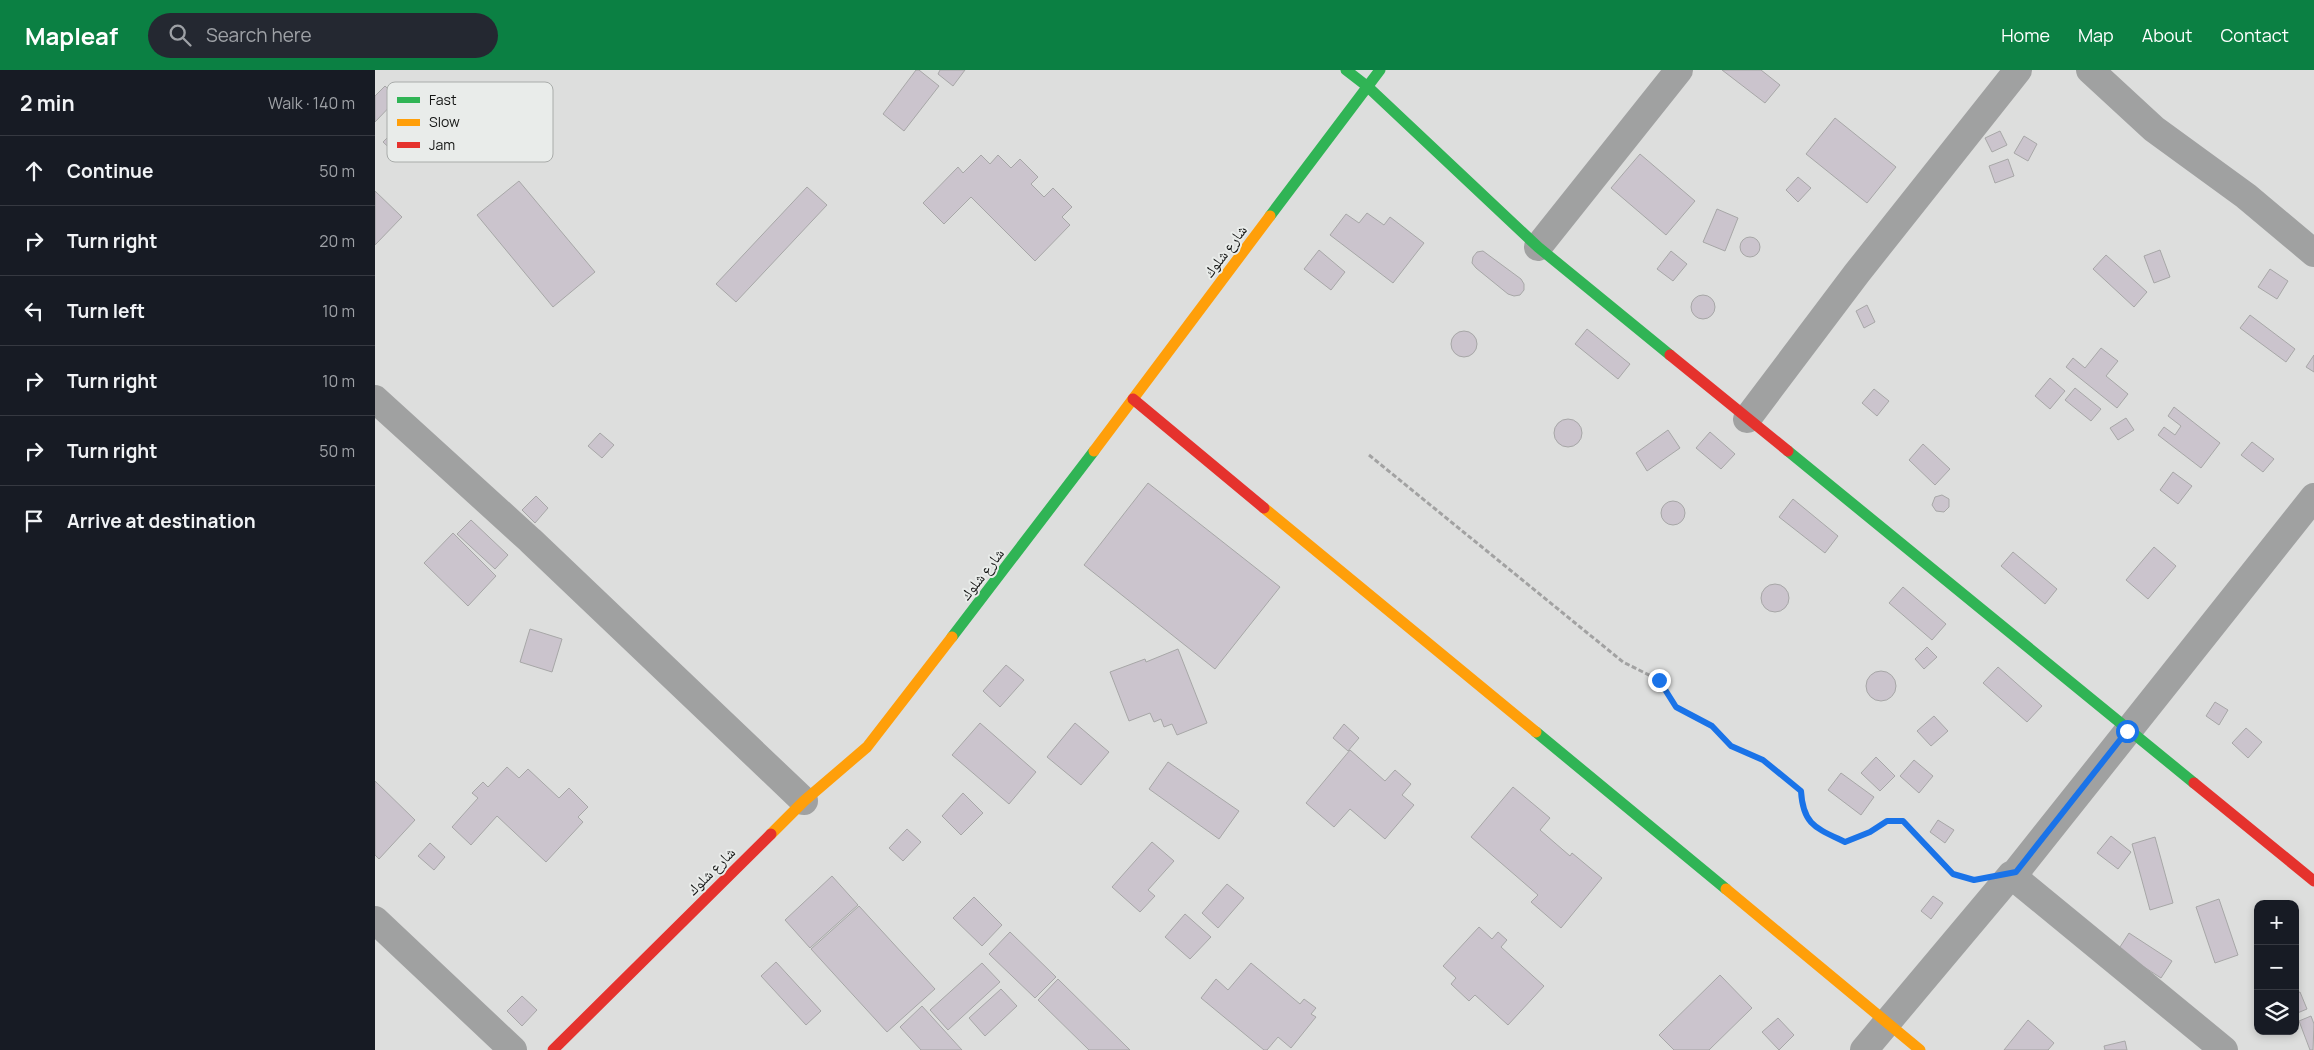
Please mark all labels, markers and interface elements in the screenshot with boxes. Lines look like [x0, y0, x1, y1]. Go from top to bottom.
search box [148, 13, 498, 58]
text: Mapleaf [25, 19, 118, 52]
icon: search [166, 21, 194, 49]
text: Search here [206, 22, 312, 48]
text: Home [2001, 23, 2050, 47]
text: Map [2078, 23, 2114, 47]
text: About [2142, 23, 2192, 47]
text: Contact [2220, 23, 2289, 47]
legend [387, 82, 553, 162]
text: 2 min [20, 89, 75, 117]
text: Fast [429, 90, 457, 109]
text: Walk · 140 m [268, 92, 355, 114]
text: Slow [429, 112, 460, 131]
text: Jam [429, 135, 455, 154]
icon: ahead [20, 157, 48, 185]
text: Continue [67, 158, 153, 184]
text: 50 m [319, 160, 355, 182]
street label: شارع شلوك [1198, 220, 1252, 281]
icon: right [20, 227, 48, 255]
text: Turn right [67, 228, 157, 254]
text: 20 m [319, 230, 355, 252]
icon: left [20, 297, 48, 325]
text: Turn left [67, 298, 145, 324]
text: 10 m [322, 300, 355, 322]
icon: right [20, 367, 48, 395]
text: Turn right [67, 368, 157, 394]
text: 10 m [322, 370, 355, 392]
icon: right [20, 437, 48, 465]
text: Turn right [67, 438, 157, 464]
text: 50 m [319, 440, 355, 462]
icon: arrive [20, 507, 48, 535]
text: Arrive at destination [67, 508, 256, 534]
street label: شارع شلوك [955, 544, 1009, 604]
route end [1648, 669, 1671, 692]
route start [2116, 720, 2139, 743]
street label: شارع شلوك [682, 842, 740, 900]
map controls [2254, 900, 2299, 1035]
button: + [2254, 900, 2299, 945]
button: − [2254, 945, 2299, 990]
button: layers [2254, 990, 2299, 1035]

